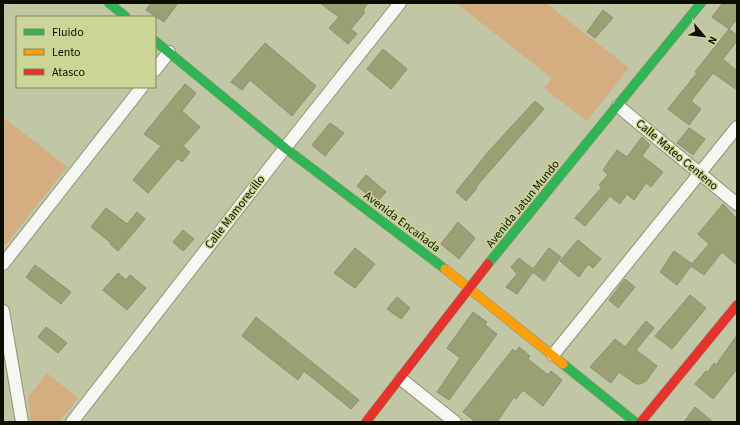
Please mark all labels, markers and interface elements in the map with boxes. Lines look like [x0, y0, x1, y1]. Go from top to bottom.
legend [16, 16, 156, 88]
north arrow [684, 16, 724, 56]
text: Fluido [52, 24, 84, 41]
text: N [704, 34, 721, 47]
text: Lento [52, 44, 81, 61]
text: Atasco [52, 64, 85, 81]
street label: Calle Mateo Centeno [632, 115, 722, 195]
street label: Avenida Jatun Mundo [482, 156, 564, 252]
street label: Calle Mamorecillo [201, 171, 269, 253]
street label: Avenida Encañada [360, 187, 444, 257]

